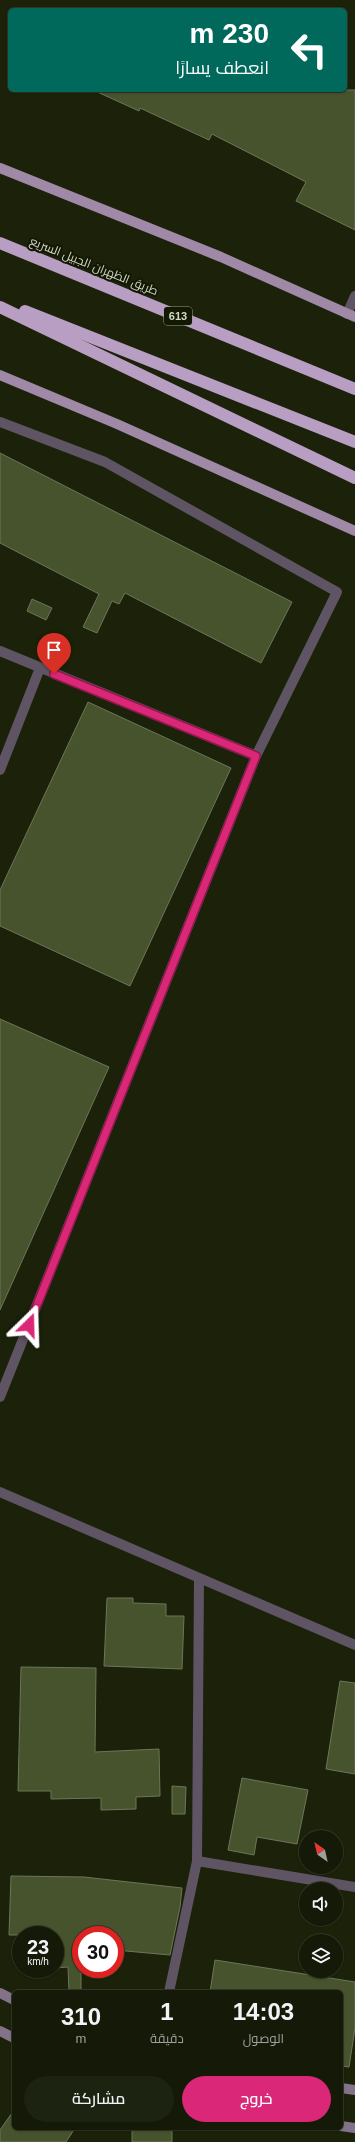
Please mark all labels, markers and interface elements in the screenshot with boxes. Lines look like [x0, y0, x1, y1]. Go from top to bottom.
text: 230 m [190, 18, 269, 49]
icon: left [283, 24, 335, 76]
text: انعطف يسارًا [175, 58, 269, 78]
street label: طريق الظهران الجبيل السريع [28, 234, 160, 299]
road number: 613 [164, 307, 192, 325]
pin [37, 633, 71, 674]
icon: arrive [43, 639, 65, 661]
position arrow [8, 1304, 50, 1346]
north arrow [299, 1830, 343, 1874]
map controls [299, 1830, 343, 1978]
button: sound [299, 1882, 343, 1926]
speed limit sign: 30 [72, 1926, 124, 1978]
button: layers [299, 1934, 343, 1978]
text: 23 [27, 1936, 49, 1958]
text: km/h [27, 1956, 49, 1967]
text: 1 [160, 1998, 174, 2025]
text: 14:03 [233, 1998, 294, 2025]
text: 310 [61, 2003, 101, 2030]
text: m [76, 2031, 86, 2046]
text: دقيقة [150, 2031, 184, 2046]
text: الوصول [243, 2031, 284, 2046]
button: مشاركة [24, 2076, 174, 2122]
button: خروج [182, 2076, 331, 2122]

